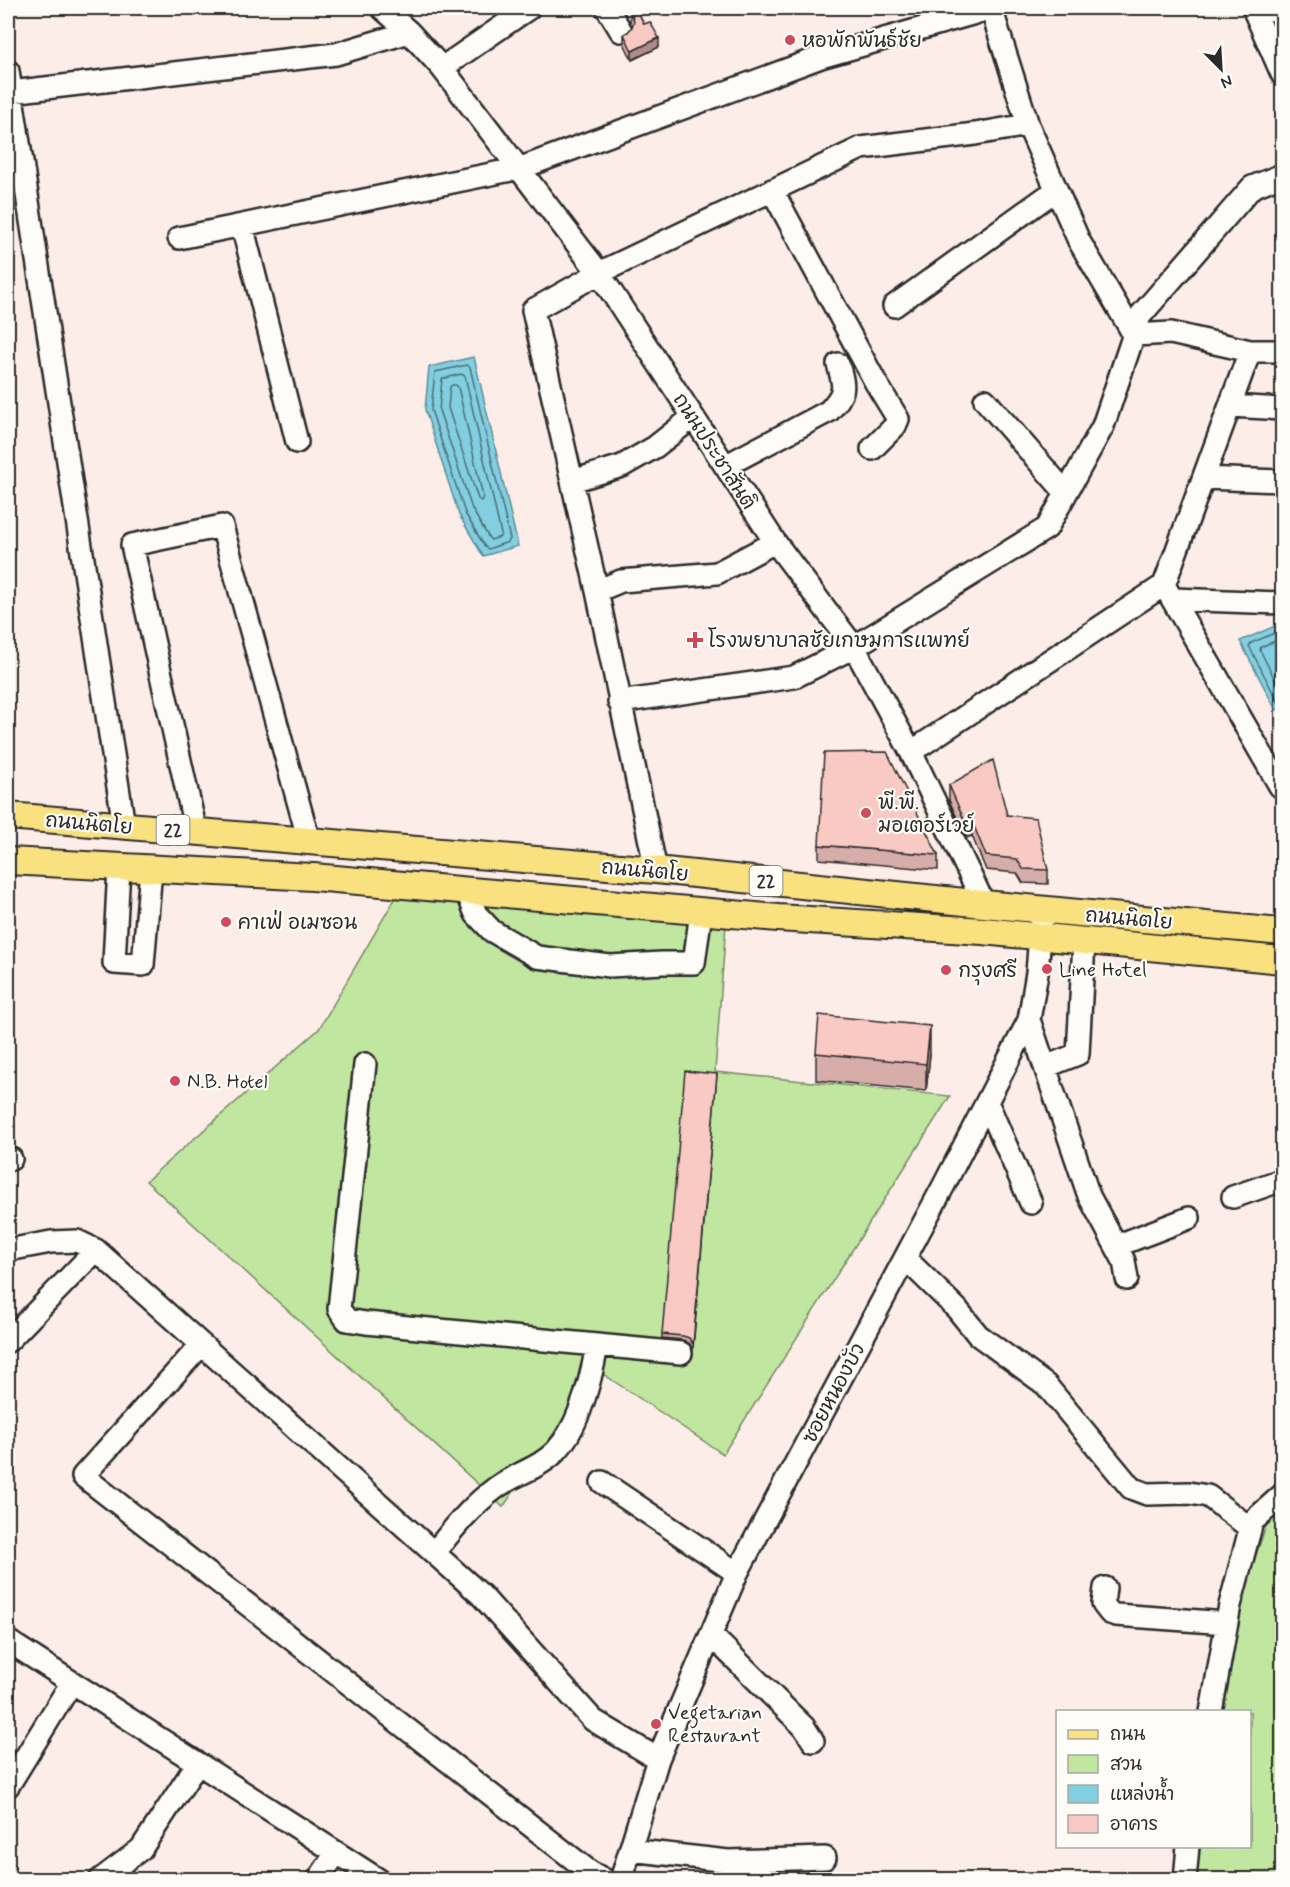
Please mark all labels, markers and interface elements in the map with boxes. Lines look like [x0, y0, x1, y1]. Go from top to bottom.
place label: หอพักพันธ์ชัย [802, 27, 922, 55]
marker: หอพักพันธ์ชัย [783, 33, 797, 47]
north arrow [1191, 39, 1251, 99]
text: N [1217, 70, 1236, 93]
street label: ถนนประชาสันติ [666, 388, 762, 515]
place label: โรงพยาบาลชัยเกษมการแพทย์ [708, 627, 970, 655]
marker: โรงพยาบาลชัยเกษมการแพทย์ [686, 631, 704, 649]
place label: พี.พี. มอเตอร์เวย์ [878, 790, 975, 840]
street label: ถนนนิตโย [44, 806, 134, 842]
marker: พี.พี. มอเตอร์เวย์ [859, 806, 873, 820]
road number: 22 [156, 815, 190, 845]
street label: ถนนนิตโย [600, 853, 690, 889]
road number: 22 [750, 866, 783, 896]
street label: ถนนนิตโย [1084, 901, 1174, 937]
place label: คาเฟ่ อเมซอน [238, 909, 357, 937]
marker: คาเฟ่ อเมซอน [219, 915, 233, 929]
place label: Line Hotel [1059, 957, 1147, 984]
place label: กรุงศรี [958, 958, 1017, 986]
marker: Line Hotel [1040, 962, 1054, 976]
marker: กรุงศรี [939, 963, 953, 977]
place label: N.B. Hotel [187, 1069, 267, 1096]
marker: N.B. Hotel [168, 1074, 182, 1088]
street label: ซอยหนองบัว [797, 1339, 872, 1448]
place label: Vegetarian Restaurant [668, 1700, 762, 1750]
legend [1056, 1710, 1251, 1848]
marker: Vegetarian Restaurant [649, 1717, 663, 1731]
text: ถนน [1110, 1723, 1145, 1747]
text: สวน [1110, 1753, 1142, 1777]
text: แหล่งน้ำ [1110, 1777, 1174, 1807]
text: อาคาร [1110, 1813, 1158, 1837]

